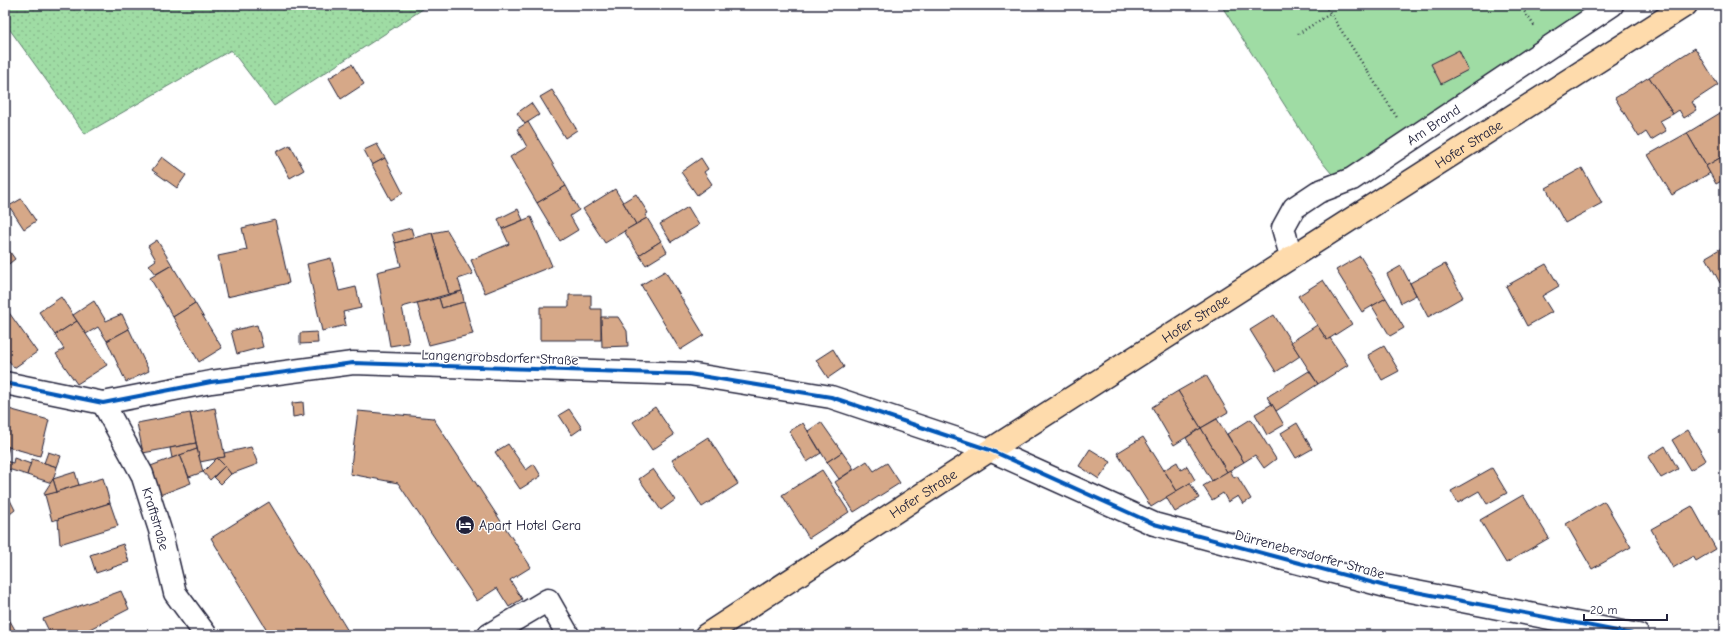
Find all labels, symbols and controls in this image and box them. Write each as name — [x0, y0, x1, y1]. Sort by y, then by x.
street label: Am Brand — [1404, 101, 1464, 149]
street label: Hofer Straße — [1432, 117, 1506, 172]
street label: Hofer Straße — [1159, 291, 1233, 347]
street label: Langengrobsdorfer Straße — [421, 346, 579, 369]
street label: Hofer Straße — [886, 466, 960, 522]
street label: Kraftstraße — [138, 485, 173, 552]
hotel icon: Apart Hotel Gera — [454, 514, 476, 536]
place label: Apart Hotel Gera — [479, 517, 581, 534]
street label: Dürrenebersdorfer Straße — [1233, 526, 1387, 583]
scale bar — [1584, 596, 1667, 622]
text: 20 m — [1590, 603, 1618, 617]

